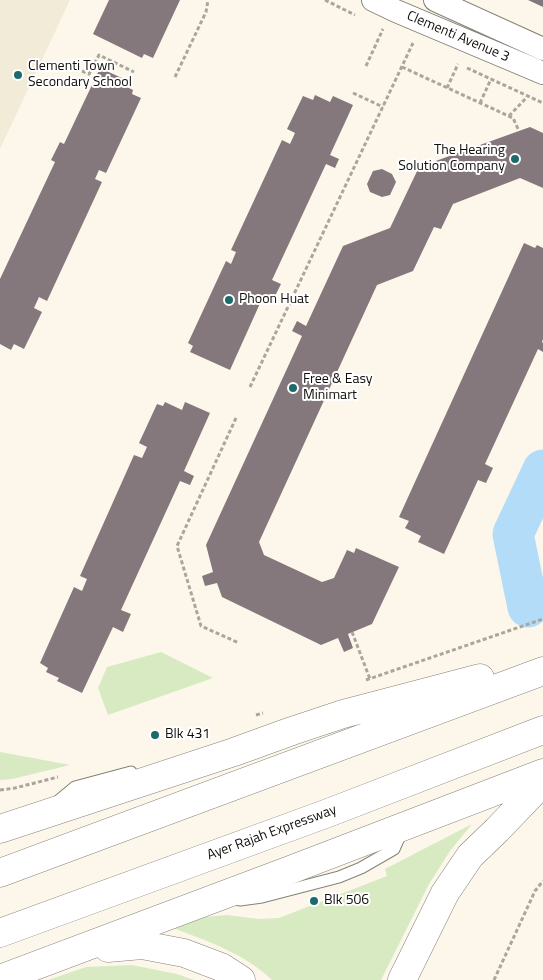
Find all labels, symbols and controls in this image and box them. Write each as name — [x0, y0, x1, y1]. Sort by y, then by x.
street label: Clementi Avenue 3 — [404, 8, 512, 66]
place label: Clementi Town Secondary School — [28, 59, 132, 92]
marker: Clementi Town Secondary School — [12, 69, 24, 81]
place label: The Hearing Solution Company — [398, 143, 505, 176]
marker: The Hearing Solution Company — [509, 153, 521, 165]
place label: Phoon Huat — [239, 292, 309, 308]
marker: Phoon Huat — [223, 294, 235, 306]
place label: Free & Easy Minimart — [303, 372, 373, 404]
marker: Free & Easy Minimart — [287, 382, 299, 394]
place label: Blk 431 — [165, 727, 210, 743]
marker: Blk 431 — [149, 729, 161, 741]
street label: Ayer Rajah Expressway — [205, 802, 339, 864]
place label: Blk 506 — [324, 893, 369, 909]
marker: Blk 506 — [308, 895, 320, 907]

